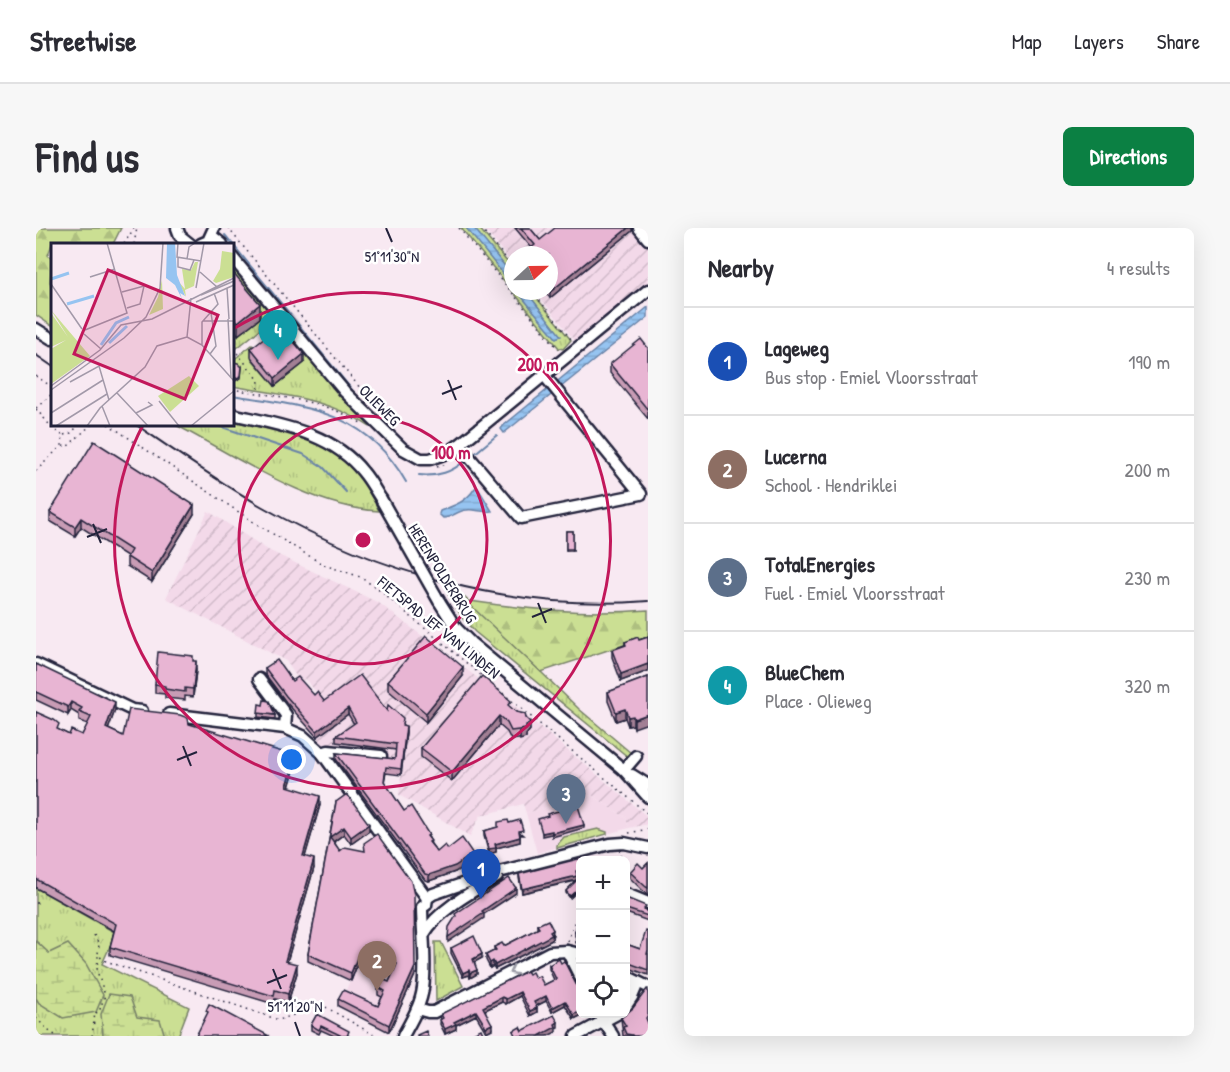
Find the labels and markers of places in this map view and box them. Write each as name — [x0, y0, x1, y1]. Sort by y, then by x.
pin: 4 — [258, 310, 298, 360]
centre of rings — [353, 530, 373, 550]
pin: 3 — [546, 774, 586, 824]
pin: 1 — [462, 850, 500, 899]
pin: 2 — [358, 942, 396, 991]

